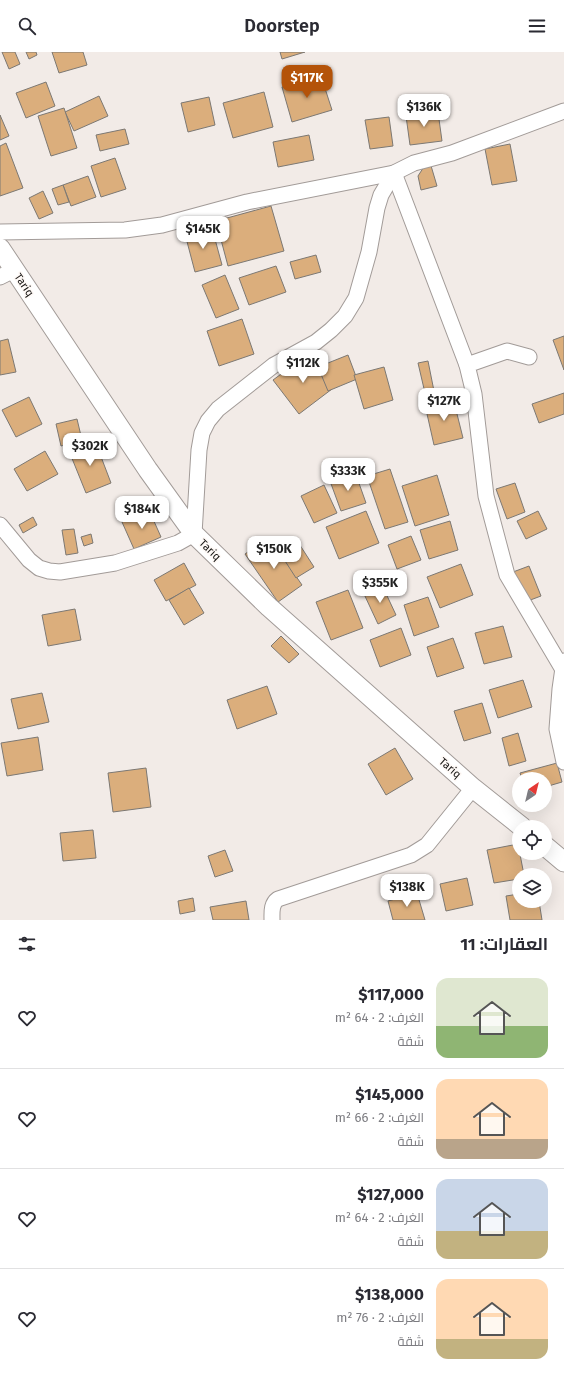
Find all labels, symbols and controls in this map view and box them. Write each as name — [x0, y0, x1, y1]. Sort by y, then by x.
icon: search — [16, 15, 38, 37]
text: Doorstep — [244, 15, 320, 37]
icon: menu — [526, 15, 548, 37]
pin: $117K — [279, 65, 335, 99]
text: $117K — [291, 70, 323, 85]
pin: $136K — [396, 94, 452, 128]
text: $136K — [406, 99, 442, 114]
pin: $145K — [175, 216, 231, 250]
text: $145K — [185, 221, 221, 236]
street label: Tariq — [12, 271, 36, 299]
pin: $112K — [275, 350, 331, 384]
text: $112K — [286, 355, 320, 370]
pin: $127K — [416, 388, 472, 422]
text: $127K — [427, 393, 461, 408]
pin: $302K — [62, 433, 118, 467]
text: $302K — [72, 438, 108, 453]
pin: $333K — [320, 458, 376, 492]
text: $333K — [330, 463, 366, 478]
pin: $184K — [114, 496, 170, 530]
text: $184K — [124, 501, 160, 516]
pin: $150K — [246, 536, 302, 570]
street label: Tariq — [196, 537, 224, 563]
text: $150K — [256, 541, 292, 556]
pin: $355K — [352, 570, 408, 604]
text: $355K — [362, 575, 398, 590]
street label: Tariq — [436, 755, 464, 781]
north arrow — [512, 772, 552, 812]
map controls — [512, 772, 552, 908]
button: locate — [512, 820, 552, 860]
button: layers — [512, 868, 552, 908]
pin: $138K — [379, 874, 435, 908]
text: $138K — [389, 879, 425, 894]
icon: filters — [16, 933, 38, 955]
text: العقارات: 11 — [460, 934, 548, 955]
text: $117,000 — [358, 984, 424, 1005]
icon: home — [468, 994, 516, 1042]
icon: heart — [16, 1007, 38, 1029]
text: الغرف: 2 · 64 m² — [335, 1010, 424, 1025]
text: شقة — [397, 1034, 424, 1049]
text: $145,000 — [355, 1084, 424, 1105]
icon: home — [468, 1095, 516, 1143]
icon: heart — [16, 1108, 38, 1130]
text: الغرف: 2 · 66 m² — [335, 1110, 424, 1125]
text: شقة — [397, 1134, 424, 1149]
text: $127,000 — [357, 1184, 424, 1205]
icon: home — [468, 1195, 516, 1243]
icon: heart — [16, 1208, 38, 1230]
text: الغرف: 2 · 64 m² — [335, 1210, 424, 1225]
text: شقة — [397, 1234, 424, 1249]
text: $138,000 — [355, 1284, 424, 1305]
icon: home — [468, 1295, 516, 1343]
icon: heart — [16, 1308, 38, 1330]
text: الغرف: 2 · 76 m² — [336, 1310, 424, 1325]
text: شقة — [397, 1334, 424, 1349]

